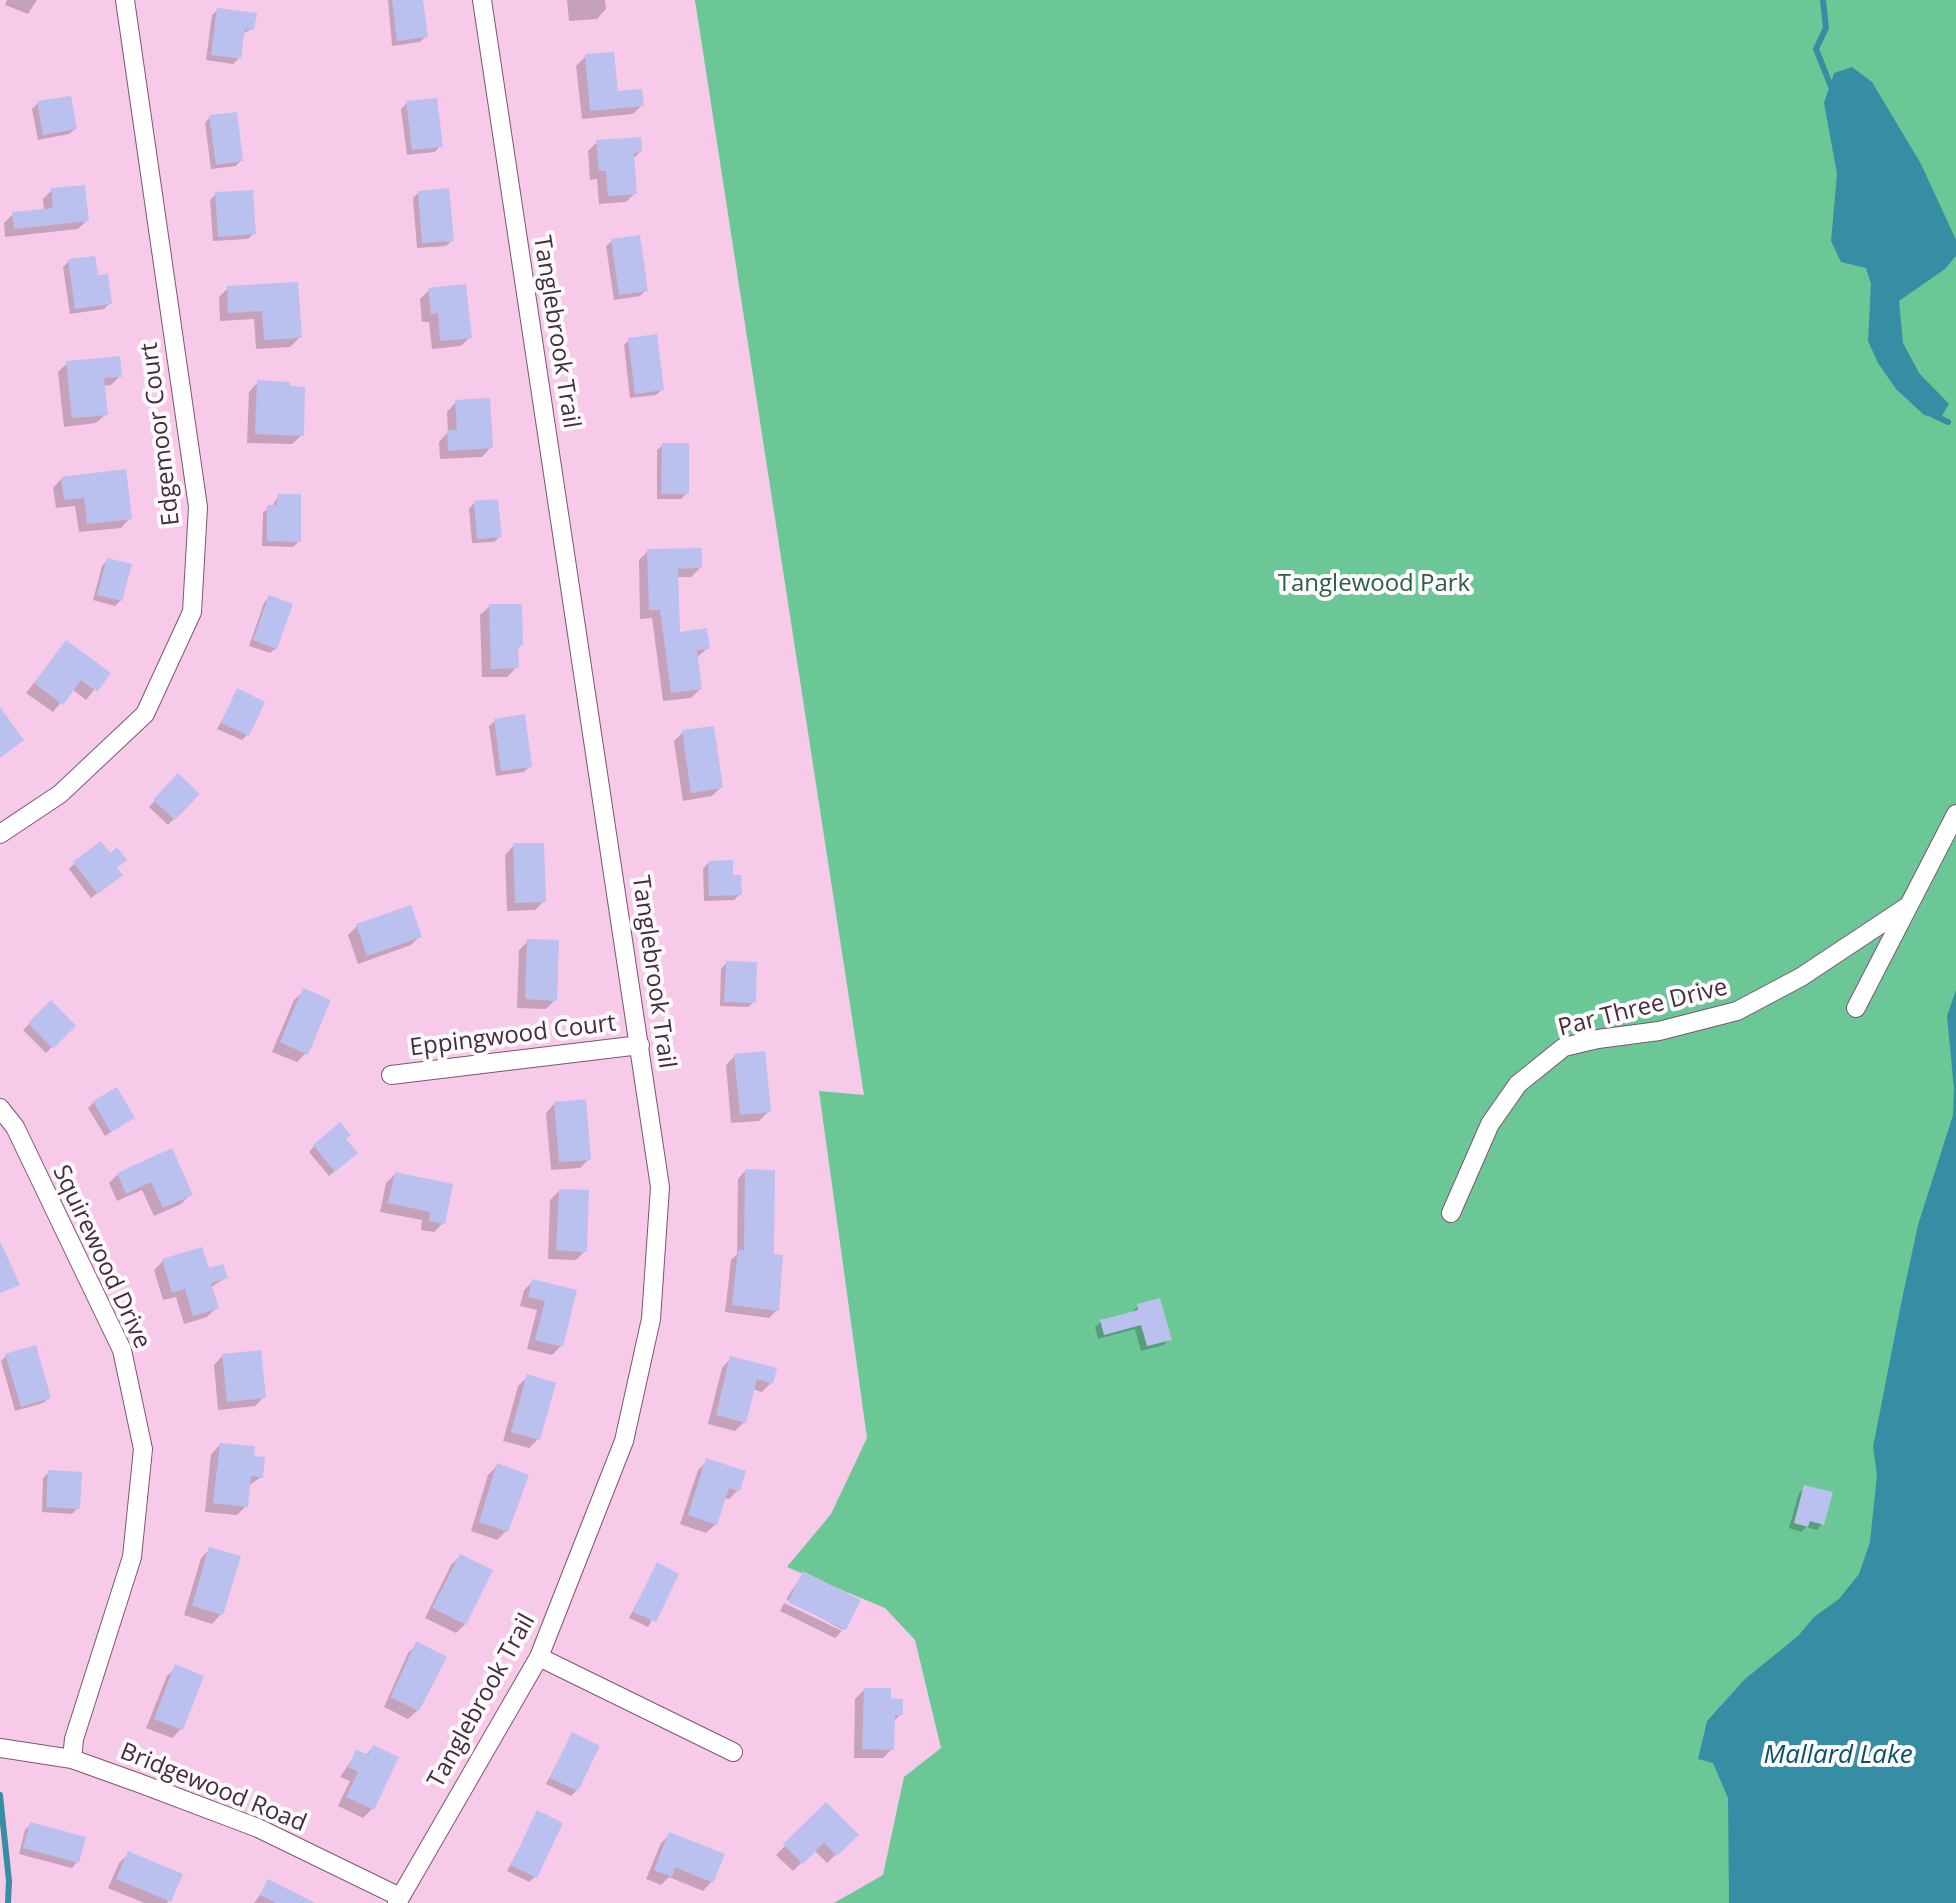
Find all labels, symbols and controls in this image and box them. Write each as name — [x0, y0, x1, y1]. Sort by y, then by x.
street label: Tanglebrook Trail — [527, 234, 585, 430]
street label: Edgemoor Court — [135, 341, 187, 527]
park label: Tanglewood Park — [1278, 570, 1470, 598]
street label: Tanglebrook Trail — [625, 874, 681, 1070]
street label: Par Three Drive — [1555, 973, 1731, 1043]
street label: Eppingwood Court — [408, 1009, 618, 1063]
street label: Squirewood Drive — [46, 1161, 156, 1353]
street label: Tanglebrook Trail — [422, 1609, 542, 1793]
street label: Bridgewood Road — [116, 1738, 310, 1838]
water label: Mallard Lake — [1763, 1740, 1913, 1772]

